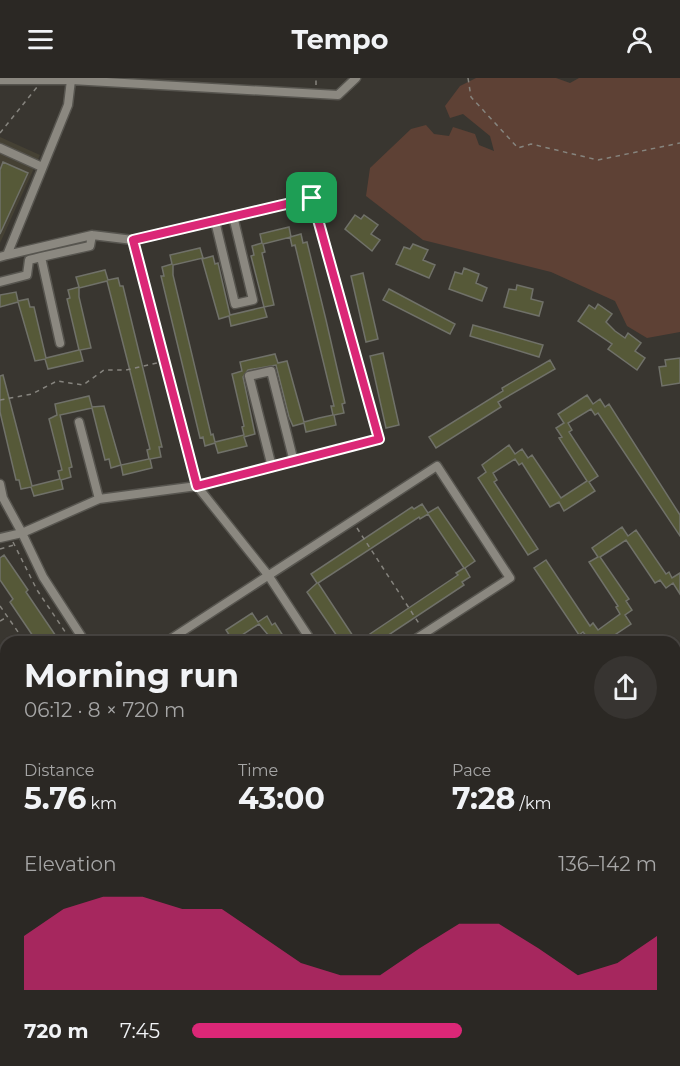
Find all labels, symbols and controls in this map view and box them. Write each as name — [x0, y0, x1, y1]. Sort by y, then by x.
icon: menu — [24, 23, 57, 56]
text: Tempo — [292, 23, 388, 56]
icon: person — [623, 23, 656, 56]
pin — [286, 172, 337, 223]
icon: arrive — [295, 181, 328, 214]
text: Morning run — [24, 655, 239, 695]
button: share — [594, 656, 657, 719]
text: 06:12 · 8 × 720 m — [24, 698, 185, 722]
text: Distance — [24, 761, 94, 780]
text: Time — [238, 761, 278, 780]
text: Pace — [452, 761, 491, 780]
text: 5.76 — [24, 780, 86, 817]
text: 43:00 — [238, 780, 325, 817]
text: 7:28 — [452, 780, 515, 817]
text: km — [86, 794, 117, 813]
text: /km — [515, 794, 551, 813]
text: Elevation — [24, 852, 116, 876]
text: 136–142 m — [558, 852, 657, 876]
text: 720 m — [24, 1019, 88, 1043]
text: 7:45 — [120, 1019, 160, 1043]

